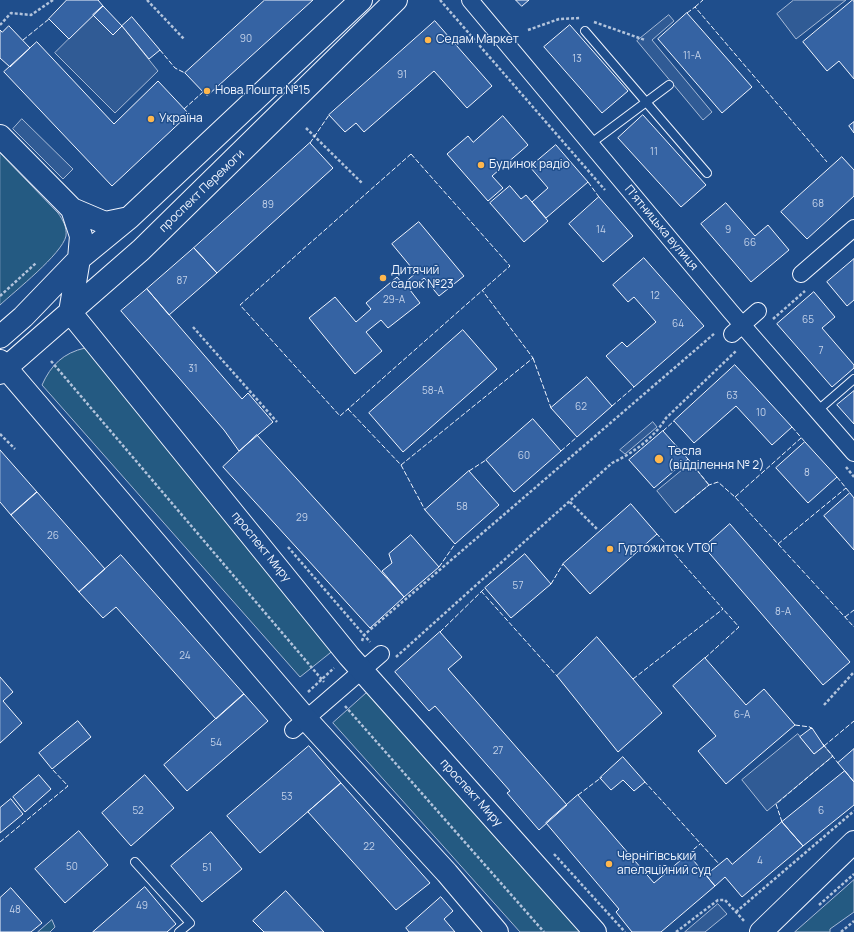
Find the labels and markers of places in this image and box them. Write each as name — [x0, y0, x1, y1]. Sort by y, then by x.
place label: Седам Маркет — [436, 33, 519, 47]
marker: Седам Маркет — [423, 35, 433, 45]
place label: Нова Пошта №15 — [215, 84, 310, 98]
marker: Нова Пошта №15 — [202, 86, 212, 96]
place label: Україна — [159, 112, 203, 126]
marker: Україна — [146, 114, 156, 124]
place label: Будинок радіо — [489, 158, 570, 172]
marker: Будинок радіо — [476, 160, 486, 170]
place label: Дитячий садок №23 — [391, 264, 454, 292]
marker: Дитячий садок №23 — [378, 273, 388, 283]
place label: Тесла (відділення № 2) — [668, 445, 764, 473]
marker: Тесла (відділення № 2) — [653, 453, 665, 465]
place label: Гуртожиток УТОГ — [618, 542, 717, 556]
marker: Гуртожиток УТОГ — [605, 544, 615, 554]
place label: Чернігівський апеляційний суд — [617, 850, 711, 878]
marker: Чернігівський апеляційний суд — [604, 859, 614, 869]

